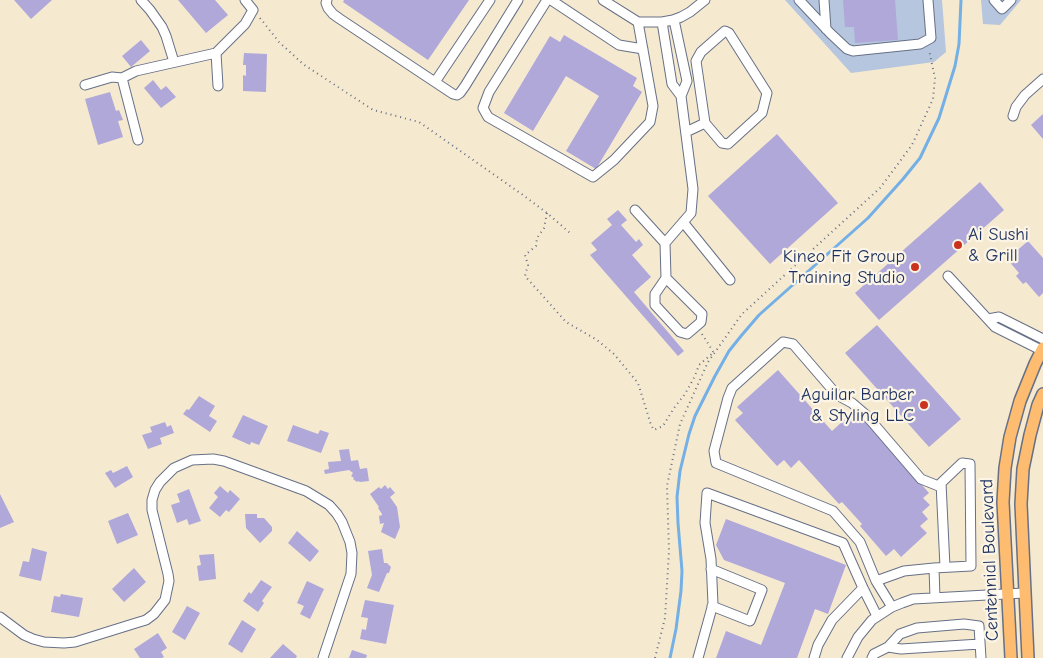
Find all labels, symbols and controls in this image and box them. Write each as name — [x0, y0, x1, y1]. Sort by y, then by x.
place label: Ai Sushi & Grill — [968, 224, 1029, 266]
marker: Ai Sushi & Grill — [952, 239, 964, 251]
place label: Kineo Fit Group Training Studio — [783, 246, 905, 288]
marker: Kineo Fit Group Training Studio — [909, 261, 921, 273]
place label: Aguilar Barber & Styling LLC — [801, 384, 914, 426]
marker: Aguilar Barber & Styling LLC — [918, 399, 930, 411]
street label: Centennial Boulevard — [976, 479, 1004, 641]

